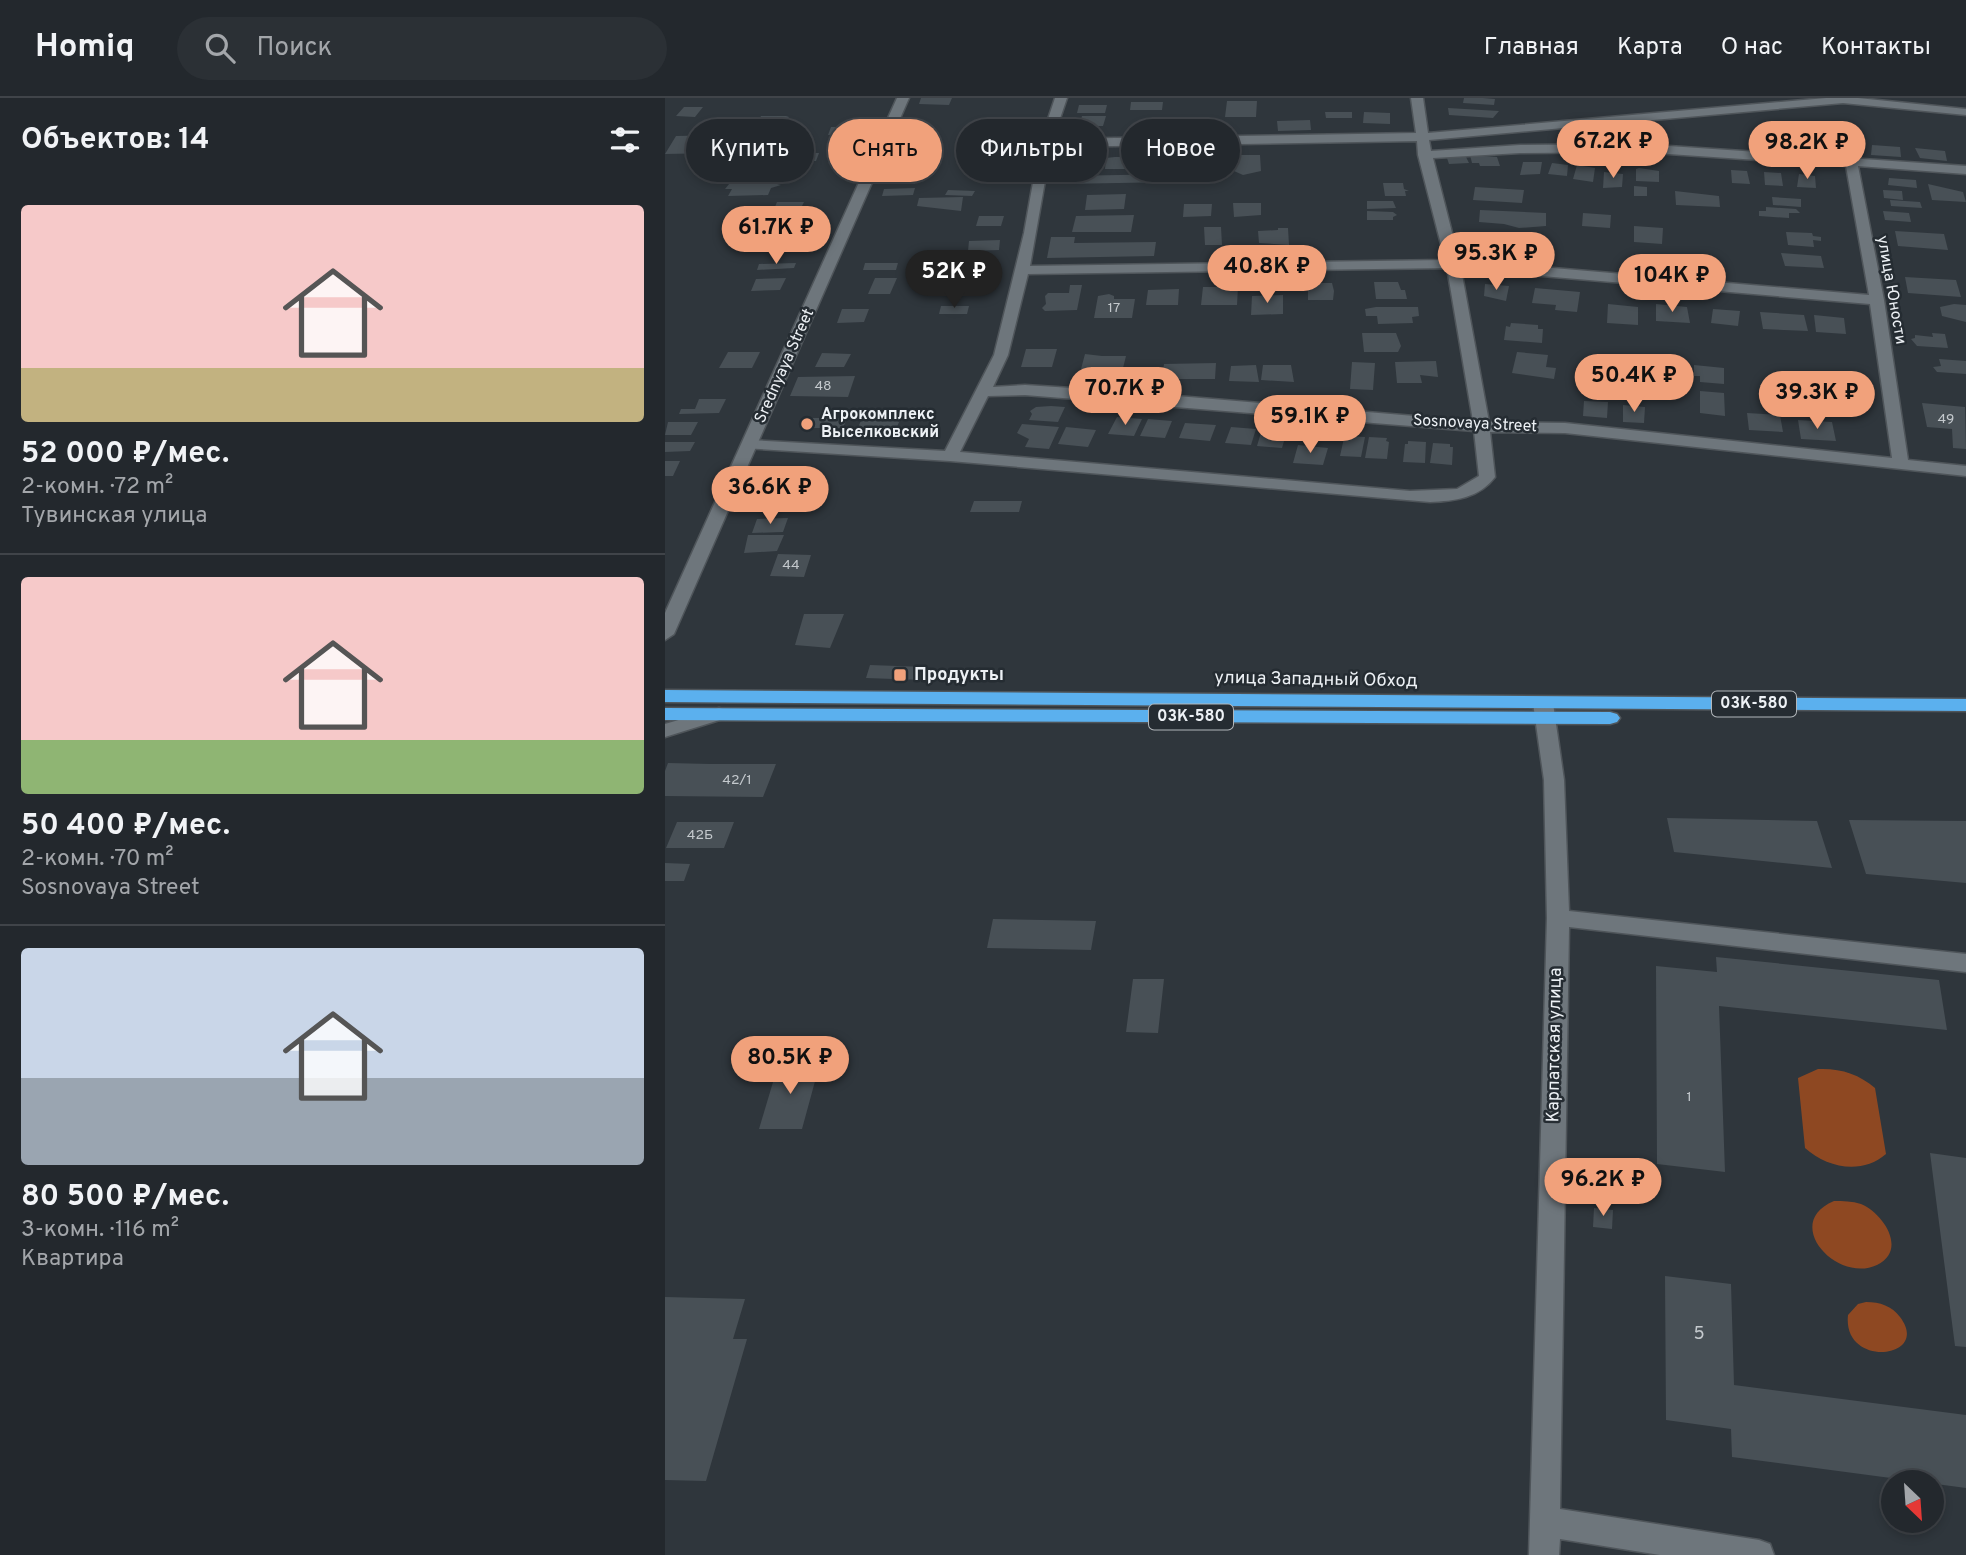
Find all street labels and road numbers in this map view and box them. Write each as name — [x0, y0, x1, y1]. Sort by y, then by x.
street label: улица Юности — [1872, 234, 1910, 346]
street label: Srednyaya Street — [751, 306, 819, 426]
street label: Sosnovaya Street — [1412, 411, 1538, 437]
street label: улица Западный Обход — [1214, 667, 1418, 693]
road number: 03К-580 — [1712, 692, 1796, 716]
road number: 03К-580 — [1149, 704, 1233, 730]
street label: Карпатская улица — [1542, 967, 1568, 1123]

